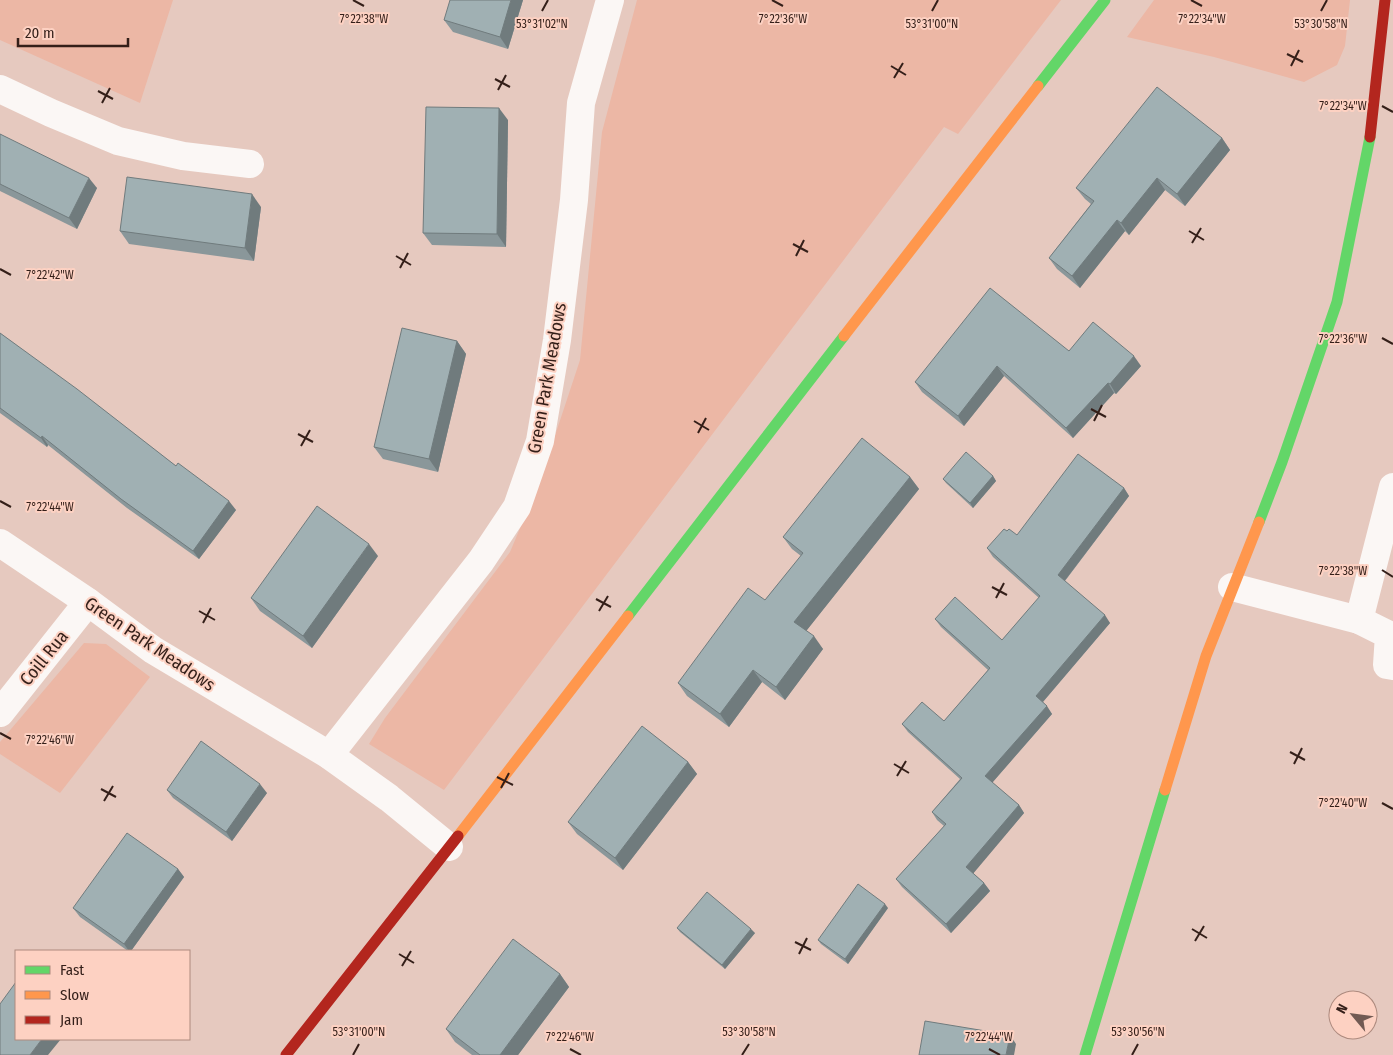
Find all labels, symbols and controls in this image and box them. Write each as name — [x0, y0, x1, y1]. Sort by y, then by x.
text: 7°22'38"W — [340, 12, 388, 26]
text: 7°22'36"W — [759, 12, 807, 26]
text: 7°22'34"W — [1178, 12, 1226, 26]
scale bar — [18, 15, 128, 47]
text: 53°31'02"N — [516, 17, 568, 31]
text: 53°31'00"N — [906, 17, 958, 31]
text: 53°30'58"N — [1294, 17, 1348, 31]
text: 20 m — [25, 24, 55, 42]
text: 7°22'34"W — [1319, 99, 1367, 113]
text: 7°22'42"W — [26, 268, 74, 282]
street label: Green Park Meadows — [523, 301, 571, 455]
text: 7°22'36"W — [1319, 332, 1367, 346]
text: 7°22'44"W — [26, 500, 74, 514]
text: 7°22'38"W — [1319, 564, 1367, 578]
street label: Green Park Meadows — [81, 592, 220, 696]
street label: Coill Rua — [15, 626, 73, 690]
text: 7°22'46"W — [26, 733, 74, 747]
text: 7°22'40"W — [1319, 796, 1367, 810]
legend — [15, 950, 190, 1040]
text: Fast — [60, 961, 84, 979]
text: Slow — [60, 986, 89, 1004]
north arrow — [1328, 990, 1378, 1040]
text: N — [1333, 1001, 1352, 1017]
text: Jam — [60, 1011, 83, 1029]
text: 53°31'00"N — [333, 1025, 385, 1039]
text: 53°30'58"N — [722, 1025, 776, 1039]
text: 53°30'56"N — [1111, 1025, 1165, 1039]
text: 7°22'46"W — [546, 1030, 594, 1044]
text: 7°22'44"W — [965, 1030, 1013, 1044]

